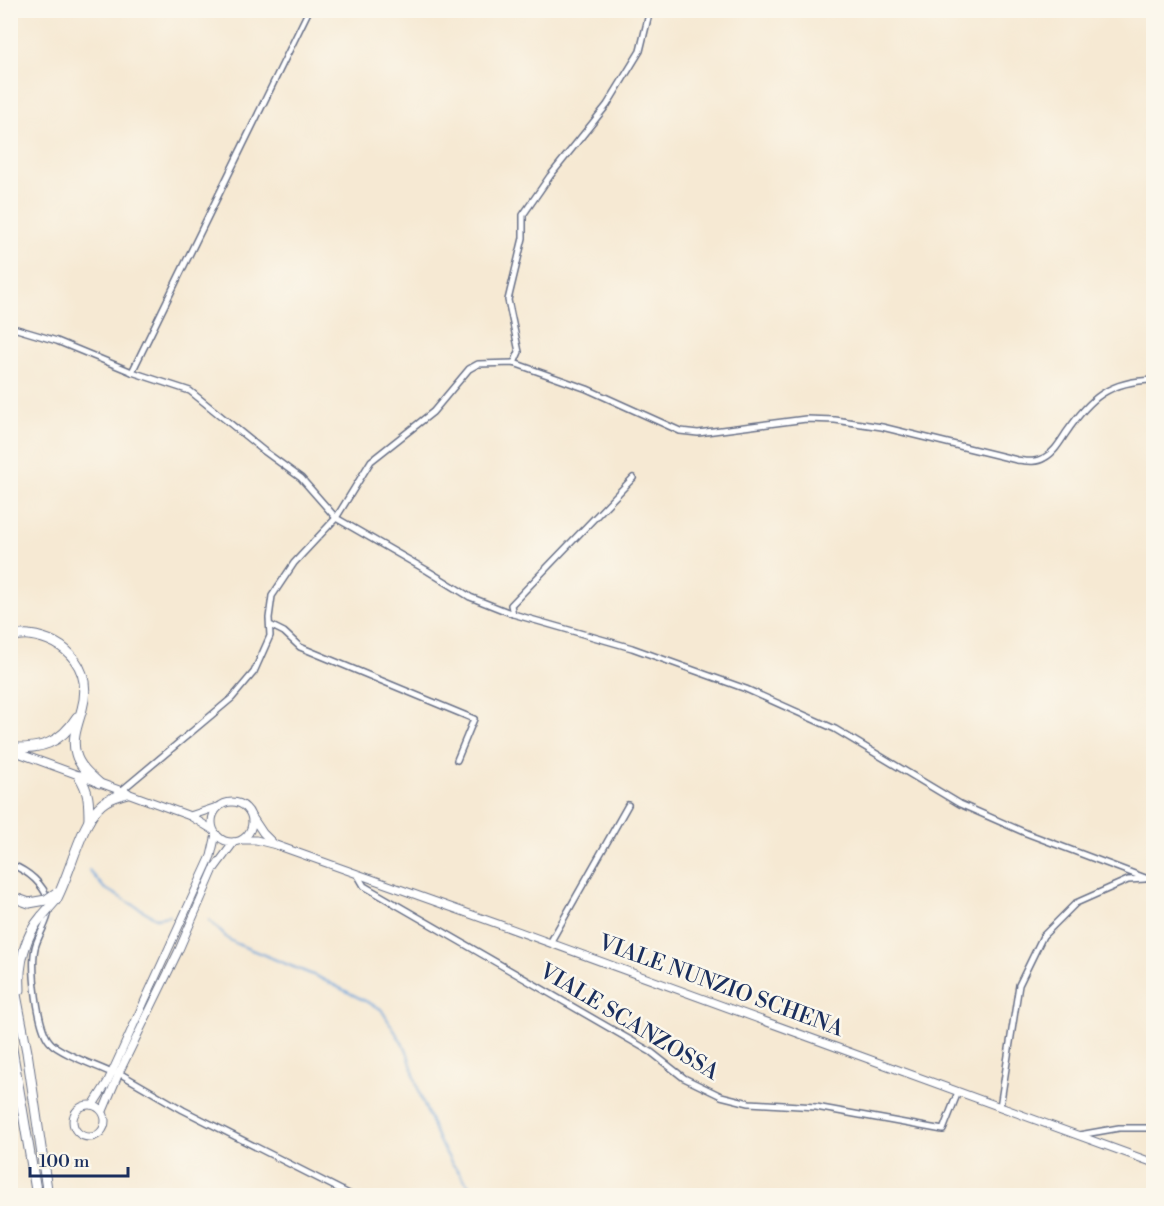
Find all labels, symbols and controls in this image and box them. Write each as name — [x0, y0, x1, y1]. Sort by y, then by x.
street label: VIALE NUNZIO SCHENA — [594, 929, 848, 1043]
street label: VIALE SCANZOSSA — [534, 957, 724, 1087]
scale bar — [30, 1140, 128, 1178]
text: 100 m — [39, 1150, 90, 1173]

